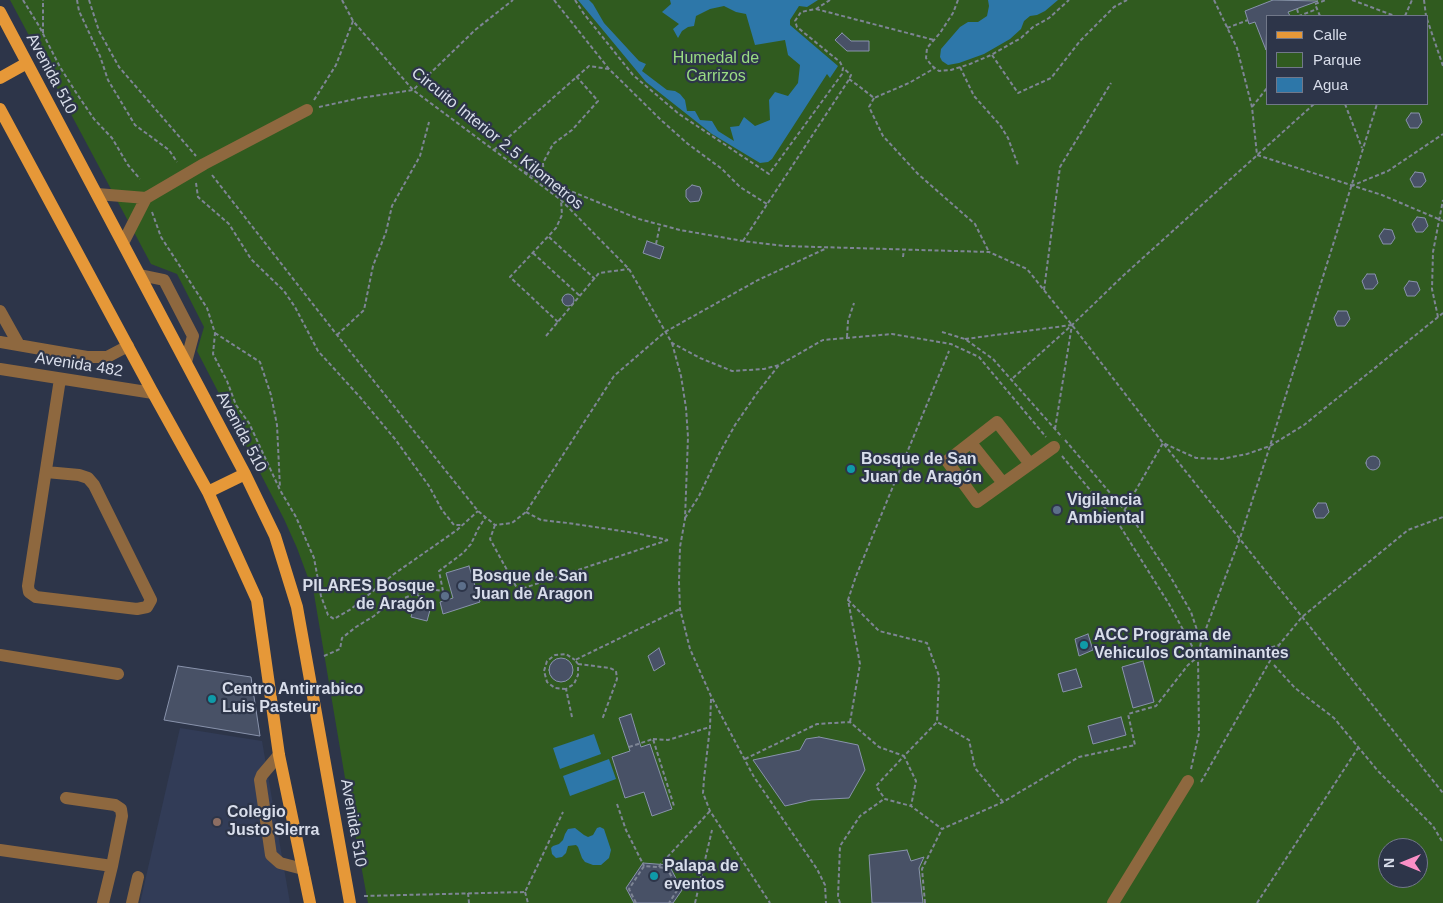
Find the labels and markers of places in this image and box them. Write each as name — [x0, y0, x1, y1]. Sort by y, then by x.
place label: Bosque de San Juan de Aragón — [861, 450, 982, 488]
marker: Bosque de San Juan de Aragón — [845, 463, 857, 475]
place label: Vigilancia Ambiental — [1067, 491, 1144, 529]
marker: Vigilancia Ambiental — [1051, 504, 1063, 516]
place label: Bosque de San Juan de Aragon — [472, 567, 593, 605]
place label: PILARES Bosque de Aragón — [303, 577, 435, 615]
marker: Bosque de San Juan de Aragon — [456, 580, 468, 592]
marker: PILARES Bosque de Aragón — [439, 590, 451, 602]
place label: ACC Programa de Vehiculos Contaminantes — [1094, 626, 1289, 664]
marker: ACC Programa de Vehiculos Contaminantes — [1078, 639, 1090, 651]
place label: Centro Antirrabico Luis Pasteur — [222, 680, 363, 718]
marker: Centro Antirrabico Luis Pasteur — [206, 693, 218, 705]
place label: Colegio Justo SIerra — [227, 803, 319, 841]
marker: Colegio Justo SIerra — [211, 816, 223, 828]
place label: Palapa de eventos — [664, 857, 739, 895]
marker: Palapa de eventos — [648, 870, 660, 882]

